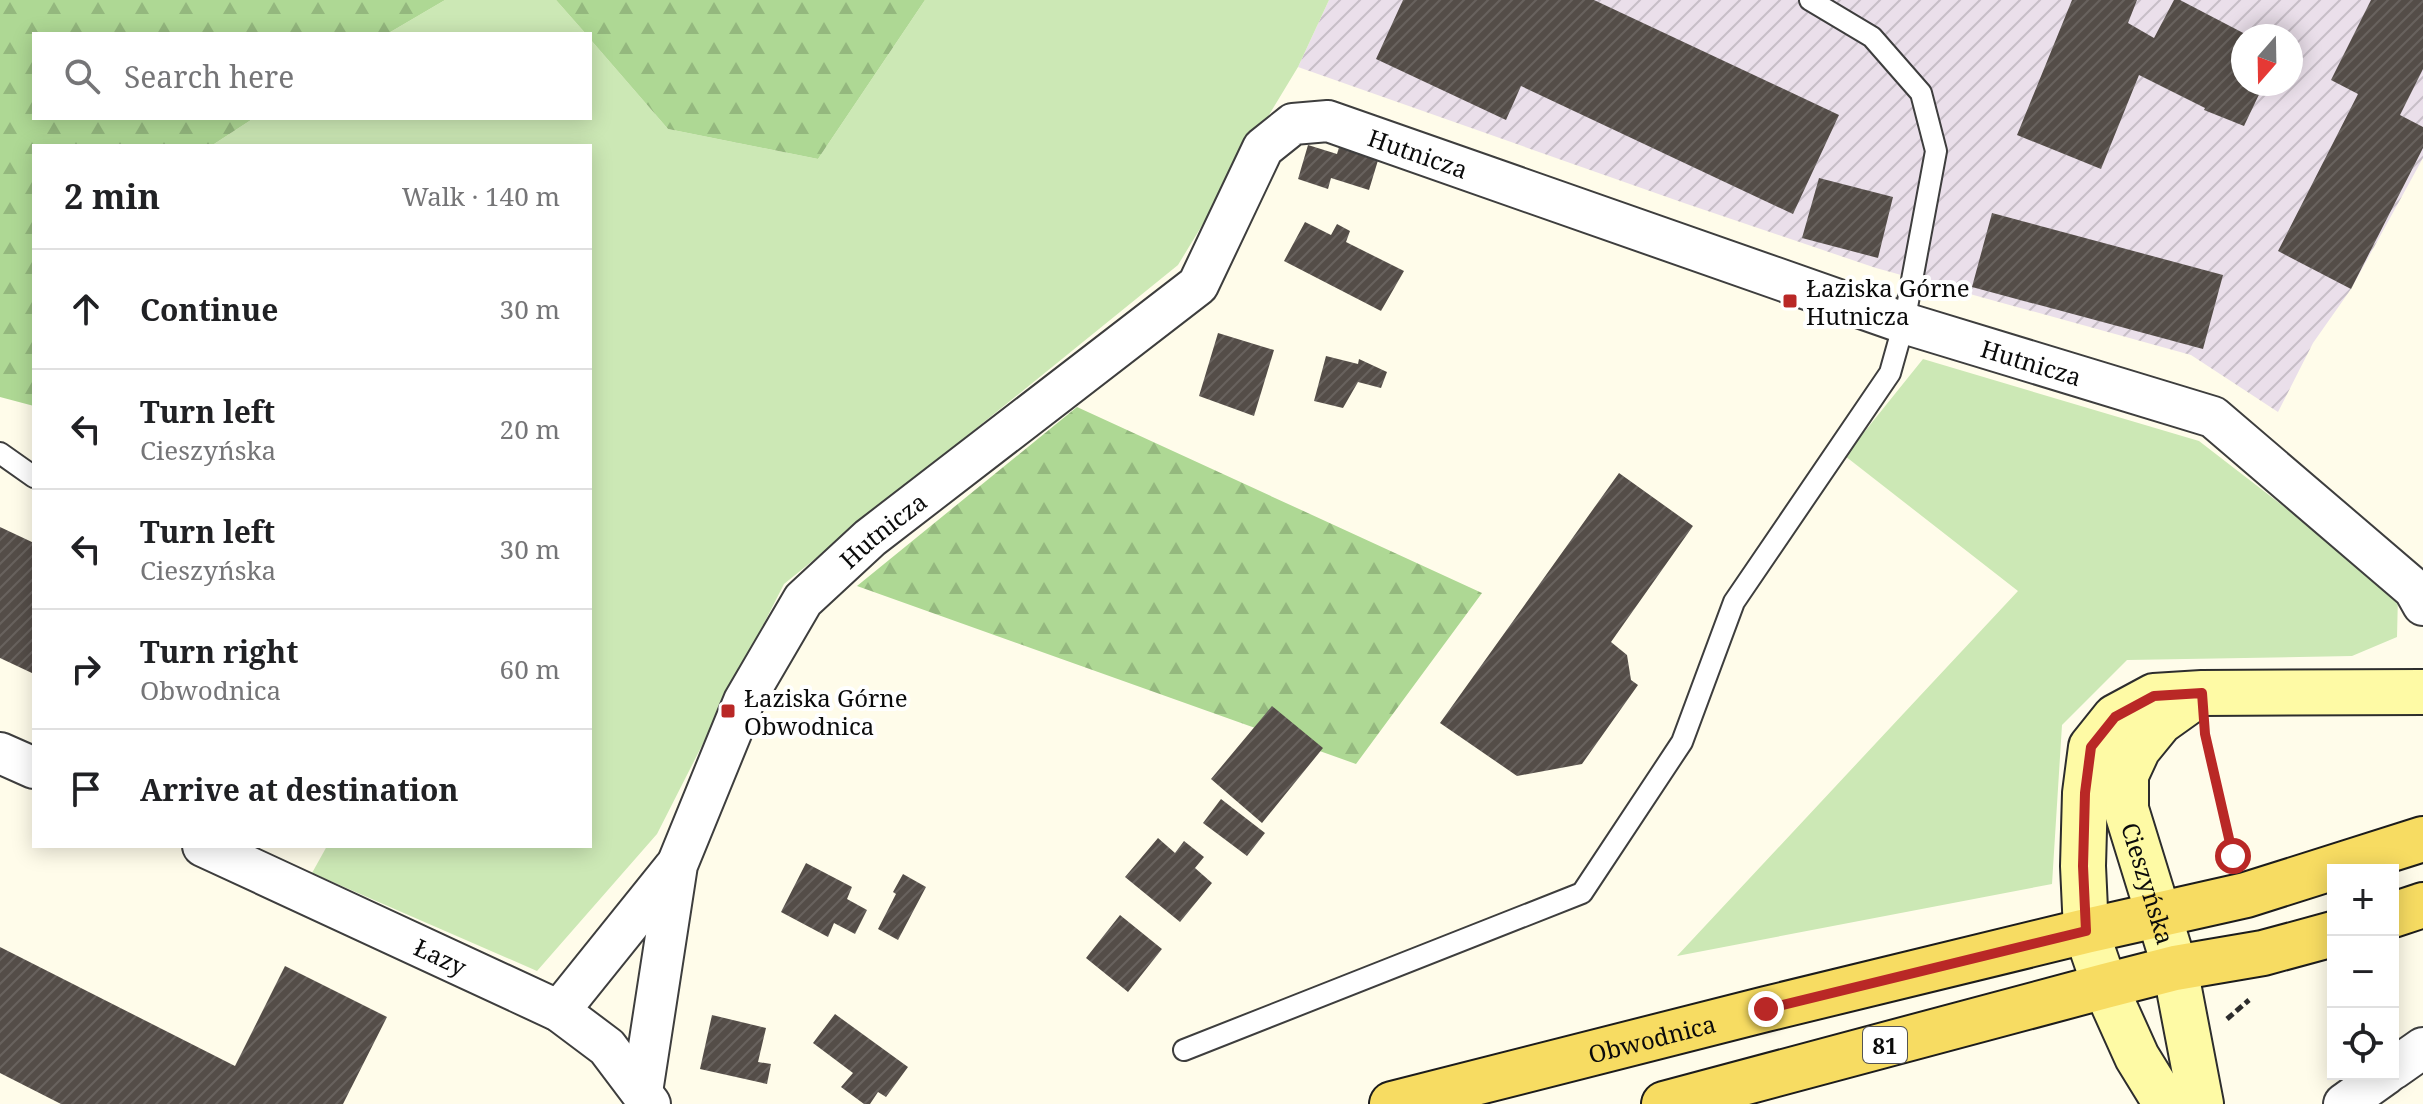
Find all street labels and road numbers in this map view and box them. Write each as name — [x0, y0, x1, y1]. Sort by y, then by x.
street label: Hutnicza — [1364, 120, 1472, 185]
street label: Hutnicza — [1977, 331, 2086, 393]
street label: Hutnicza — [832, 484, 933, 575]
street label: Cieszyńska — [2115, 818, 2183, 948]
street label: Łazy — [409, 930, 473, 983]
street label: Obwodnica — [1585, 1006, 1719, 1070]
road number: 81 — [1863, 1027, 1907, 1063]

